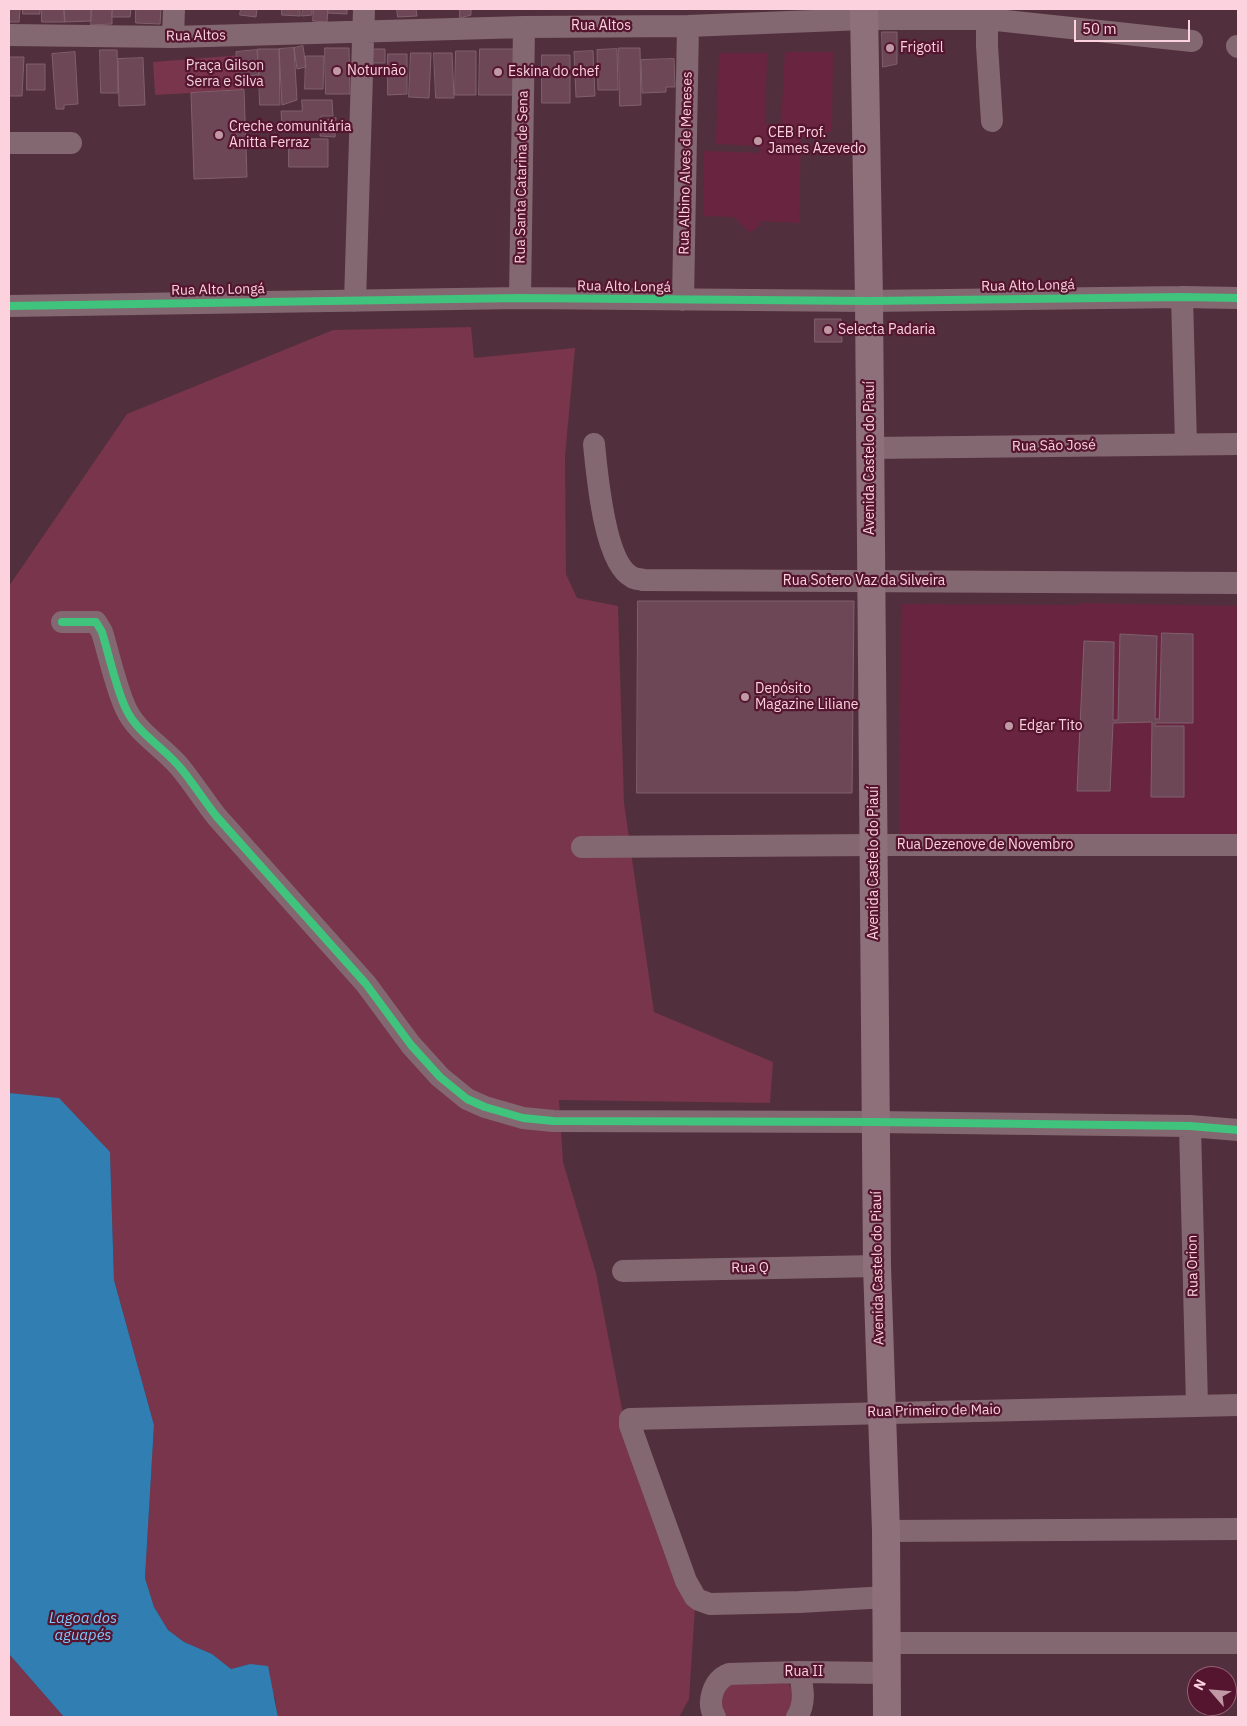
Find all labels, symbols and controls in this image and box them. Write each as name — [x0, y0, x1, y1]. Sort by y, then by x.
scale bar — [1077, 10, 1193, 42]
street label: Rua Altos — [571, 18, 631, 34]
text: 50 m — [1082, 19, 1117, 38]
street label: Rua Altos — [166, 27, 226, 45]
place label: Frigotil — [900, 40, 944, 56]
marker: Frigotil — [884, 42, 896, 54]
park label: Praça Gilson Serra e Silva — [186, 58, 264, 90]
place label: Noturnão — [347, 63, 406, 79]
place label: Eskina do chef — [508, 64, 599, 80]
marker: Noturnão — [331, 65, 343, 77]
marker: Eskina do chef — [492, 66, 504, 78]
street label: Rua Albino Alves de Meneses — [676, 71, 696, 255]
street label: Rua Santa Catarina de Sena — [512, 90, 532, 264]
place label: Creche comunitária Anitta Ferraz — [229, 119, 351, 152]
place label: CEB Prof. James Azevedo — [768, 125, 866, 158]
marker: Creche comunitária Anitta Ferraz — [213, 129, 225, 141]
marker: CEB Prof. James Azevedo — [752, 135, 764, 147]
street label: Rua Alto Longá — [981, 277, 1075, 295]
street label: Rua Alto Longá — [577, 278, 671, 296]
street label: Rua Alto Longá — [171, 281, 265, 299]
place label: Selecta Padaria — [838, 322, 936, 338]
marker: Selecta Padaria — [822, 324, 834, 336]
street label: Avenida Castelo do Piauí — [862, 381, 878, 535]
street label: Rua São José — [1012, 437, 1096, 455]
street label: Rua Sotero Vaz da Silveira — [783, 573, 945, 589]
place label: Depósito Magazine Liliane — [755, 681, 859, 714]
marker: Depósito Magazine Liliane — [739, 691, 751, 703]
place label: Edgar Tito — [1019, 718, 1083, 734]
marker: Edgar Tito — [1003, 720, 1015, 732]
street label: Avenida Castelo do Piauí — [866, 786, 882, 940]
street label: Rua Dezenove de Novembro — [897, 837, 1073, 853]
street label: Avenida Castelo do Piauí — [868, 1191, 888, 1345]
street label: Rua Orion — [1184, 1235, 1202, 1297]
street label: Rua Q — [731, 1259, 769, 1277]
street label: Rua Primeiro de Maio — [867, 1401, 1001, 1421]
water label: Lagoa dos aguapés — [49, 1610, 117, 1645]
street label: Rua II — [785, 1664, 823, 1680]
north arrow — [1187, 1666, 1237, 1716]
text: N — [1189, 1676, 1210, 1693]

